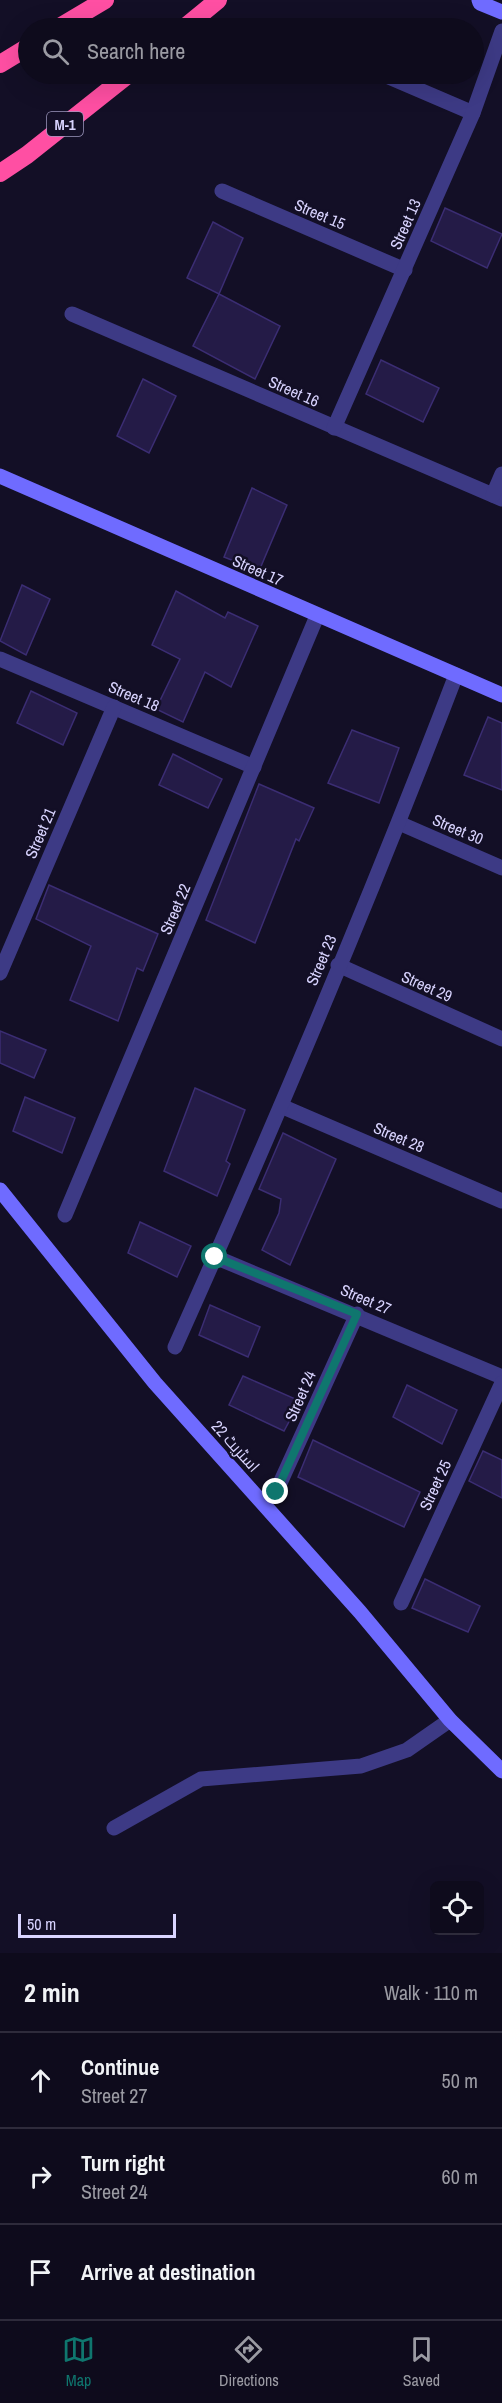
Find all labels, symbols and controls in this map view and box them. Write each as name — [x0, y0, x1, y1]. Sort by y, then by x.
search box — [18, 18, 484, 84]
icon: search — [39, 35, 72, 68]
text: Search here — [87, 36, 185, 66]
road number: M-1 — [47, 112, 83, 136]
street label: Street 15 — [291, 193, 349, 235]
street label: Street 13 — [384, 195, 426, 253]
street label: Street 16 — [265, 370, 323, 412]
street label: Street 17 — [229, 549, 287, 591]
street label: Street 18 — [105, 675, 163, 717]
street label: Street 21 — [19, 804, 61, 862]
street label: Street 30 — [429, 808, 487, 850]
street label: Street 22 — [154, 880, 196, 938]
street label: Street 23 — [300, 931, 342, 989]
street label: Street 29 — [398, 965, 456, 1007]
street label: Street 28 — [370, 1116, 428, 1158]
route start — [201, 1243, 227, 1269]
street label: Street 27 — [337, 1278, 395, 1320]
street label: Street 24 — [279, 1367, 321, 1425]
street label: اسٹریٹ 22 — [207, 1415, 265, 1477]
street label: Street 25 — [414, 1456, 456, 1514]
route end — [262, 1478, 288, 1504]
map controls — [430, 1881, 484, 1935]
button: locate — [430, 1881, 484, 1935]
scale bar — [18, 1911, 176, 1938]
text: 50 m — [27, 1913, 56, 1935]
text: 2 min — [24, 1975, 80, 2010]
text: Walk · 110 m — [384, 1979, 478, 2006]
text: Continue — [81, 2052, 159, 2082]
icon: ahead — [24, 2064, 57, 2097]
text: 50 m — [442, 2067, 478, 2094]
text: Street 27 — [81, 2082, 148, 2109]
text: Turn right — [81, 2148, 165, 2178]
icon: right — [24, 2160, 57, 2193]
text: 60 m — [442, 2163, 478, 2190]
text: Street 24 — [81, 2178, 148, 2205]
icon: arrive — [24, 2256, 57, 2289]
text: Arrive at destination — [81, 2257, 255, 2287]
tab: Map — [62, 2333, 95, 2391]
tab: Directions — [219, 2333, 279, 2391]
tab: Saved — [403, 2333, 440, 2391]

